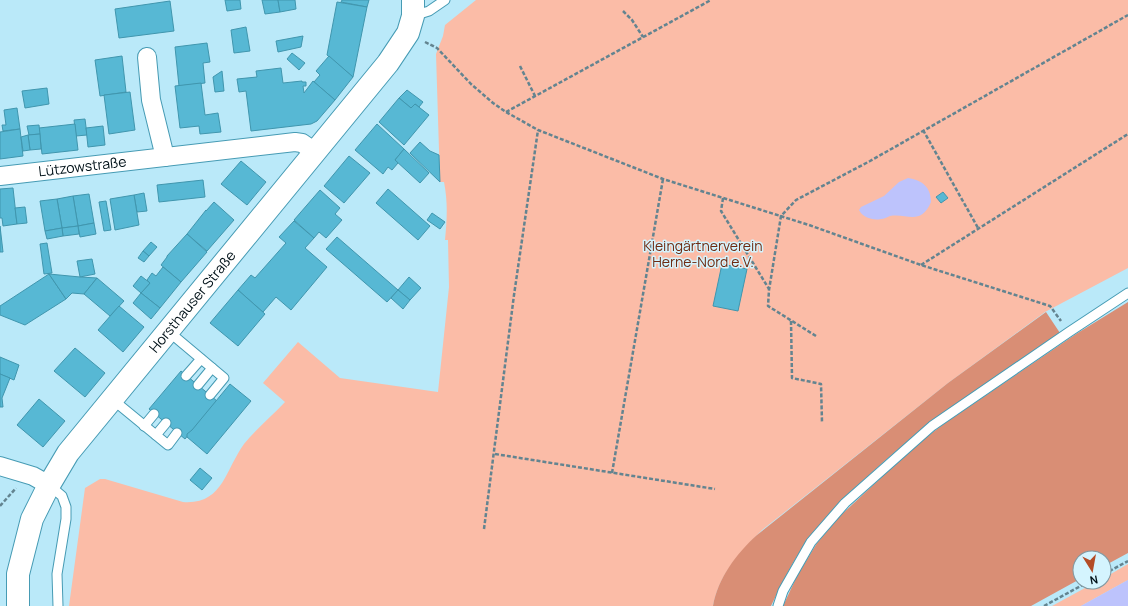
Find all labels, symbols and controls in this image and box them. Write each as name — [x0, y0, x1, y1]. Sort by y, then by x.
street label: Lützowstraße — [37, 151, 127, 181]
park label: Kleingärtnerverein Herne-Nord e.V. — [643, 236, 763, 271]
street label: Horsthauser Straße — [144, 246, 240, 356]
north arrow — [1072, 550, 1112, 590]
text: N — [1089, 572, 1099, 588]

